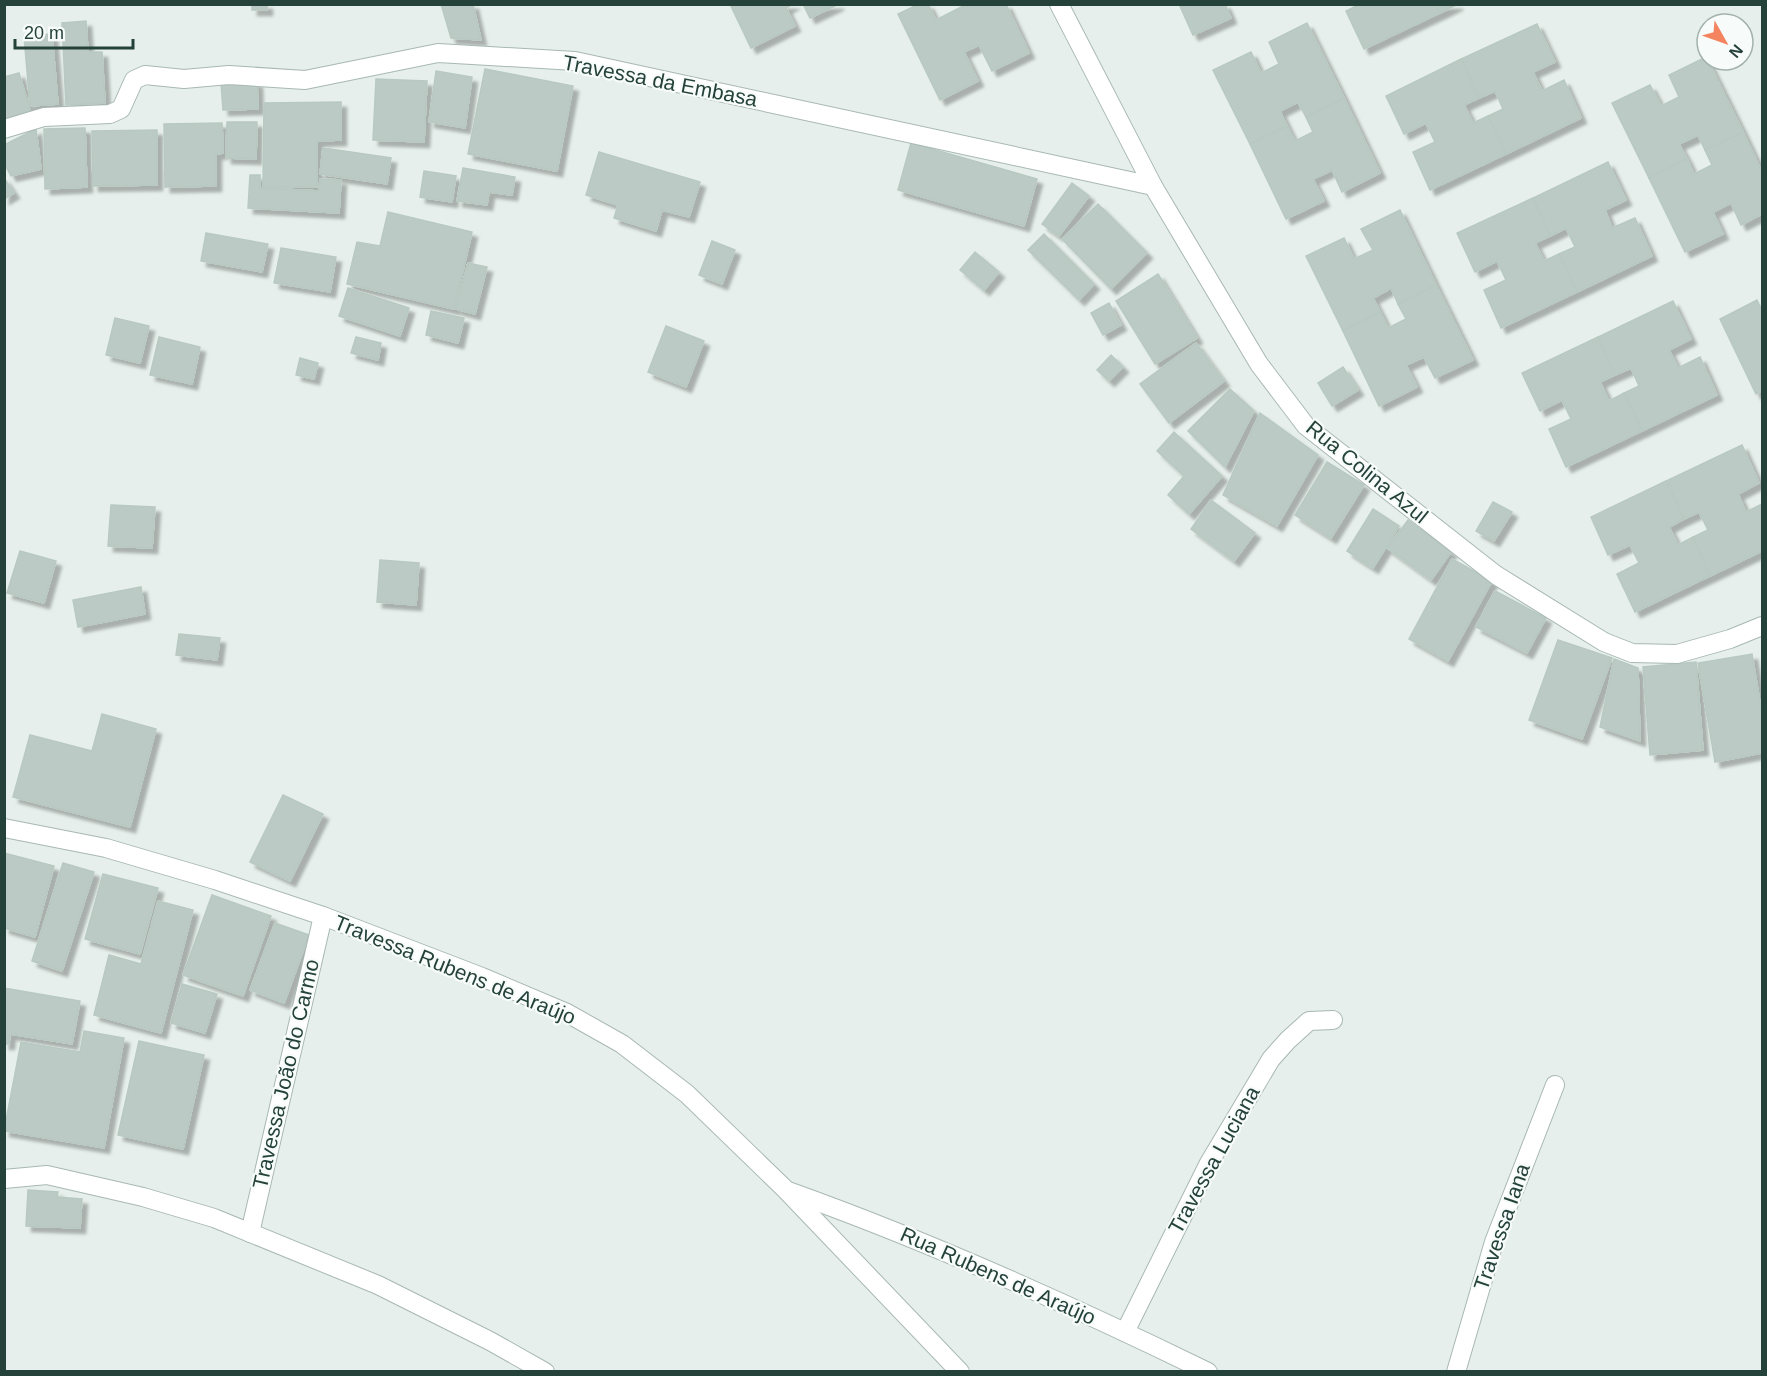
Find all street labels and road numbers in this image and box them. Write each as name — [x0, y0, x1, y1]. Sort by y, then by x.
street label: Travessa da Embasa — [561, 50, 760, 111]
street label: Rua Colina Azul — [1302, 416, 1433, 528]
street label: Travessa Rubens de Araújo — [331, 910, 579, 1029]
street label: Travessa João do Carmo — [248, 957, 323, 1191]
street label: Travessa Luciana — [1164, 1082, 1264, 1237]
street label: Travessa Iana — [1469, 1160, 1534, 1293]
street label: Rua Rubens de Araújo — [897, 1222, 1099, 1329]

